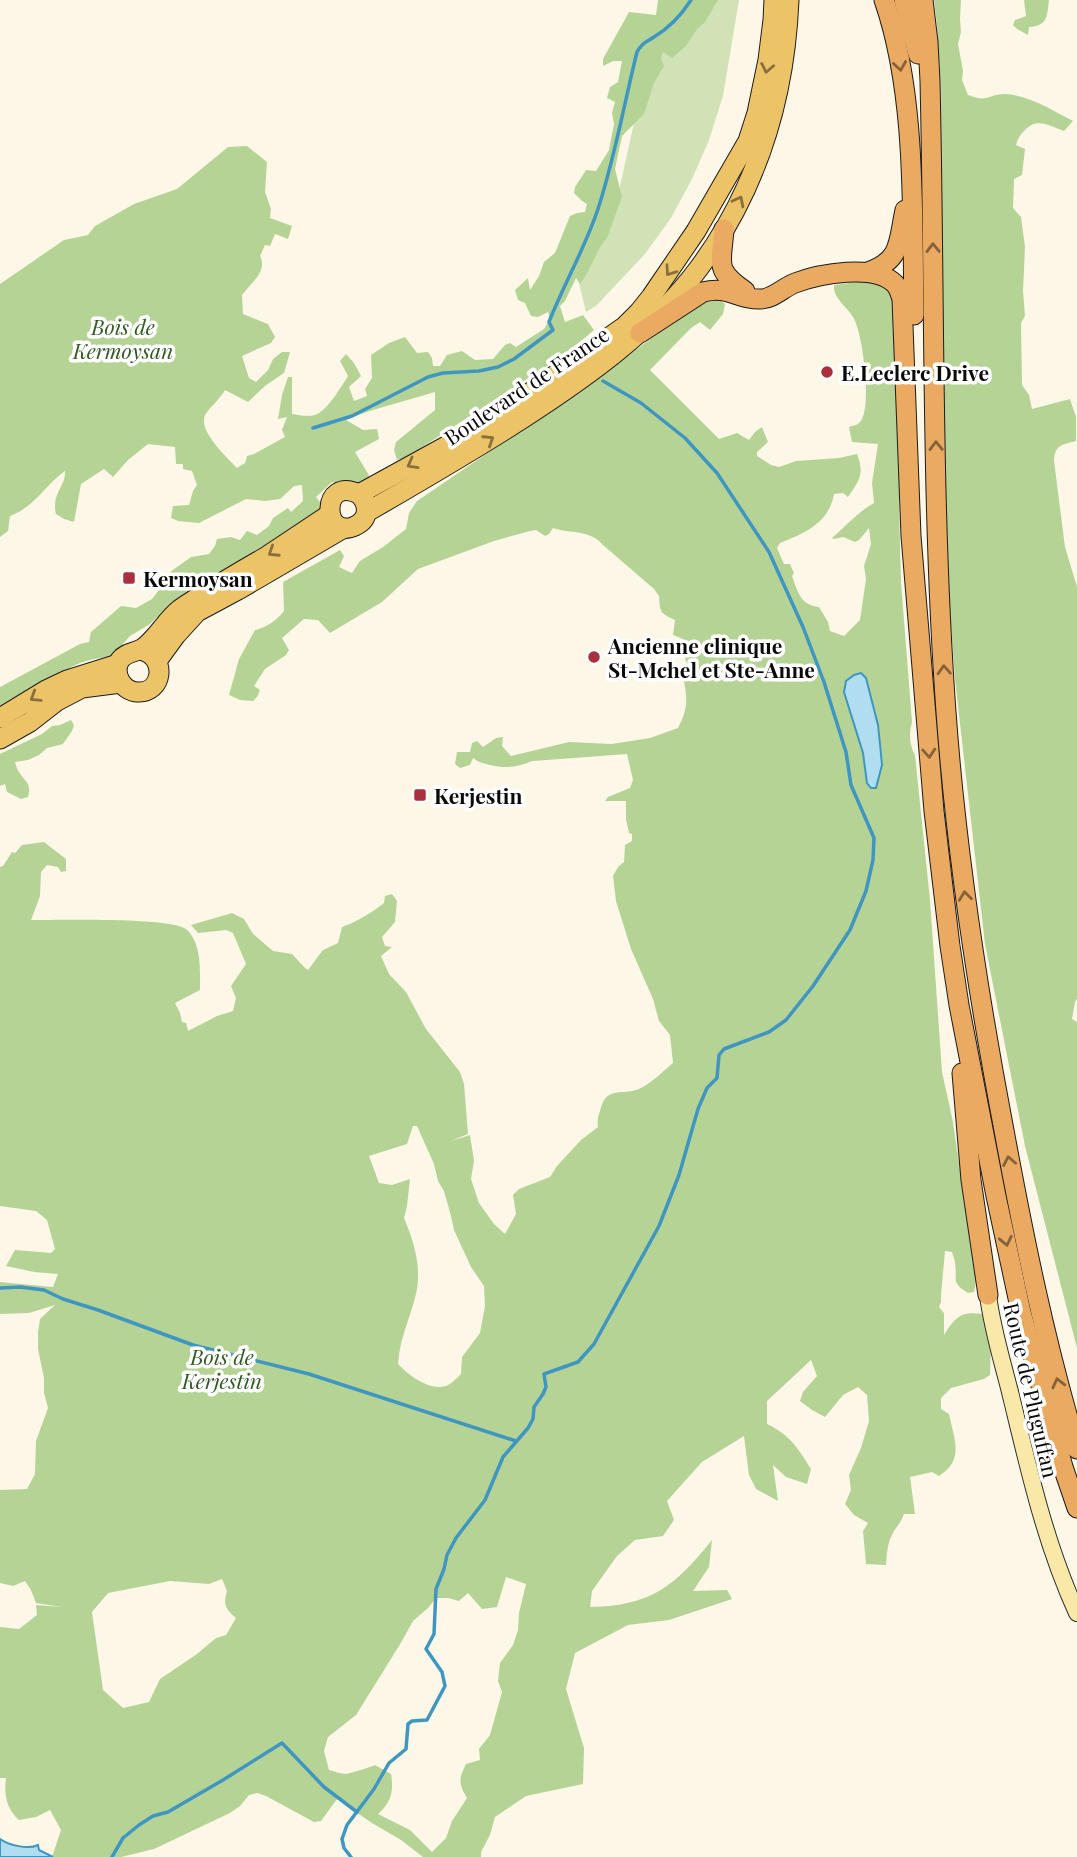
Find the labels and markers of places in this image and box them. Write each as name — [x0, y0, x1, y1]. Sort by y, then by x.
place label: E.Leclerc Drive — [841, 358, 989, 386]
marker: E.Leclerc Drive — [819, 364, 835, 380]
place label: Kermoysan — [143, 564, 253, 592]
marker: Kermoysan — [121, 570, 137, 586]
place label: Ancienne clinique St-Mchel et Ste-Anne — [607, 631, 815, 683]
marker: Ancienne clinique St-Mchel et Ste-Anne — [586, 649, 602, 665]
place label: Kerjestin — [434, 781, 522, 809]
marker: Kerjestin — [412, 787, 428, 803]

